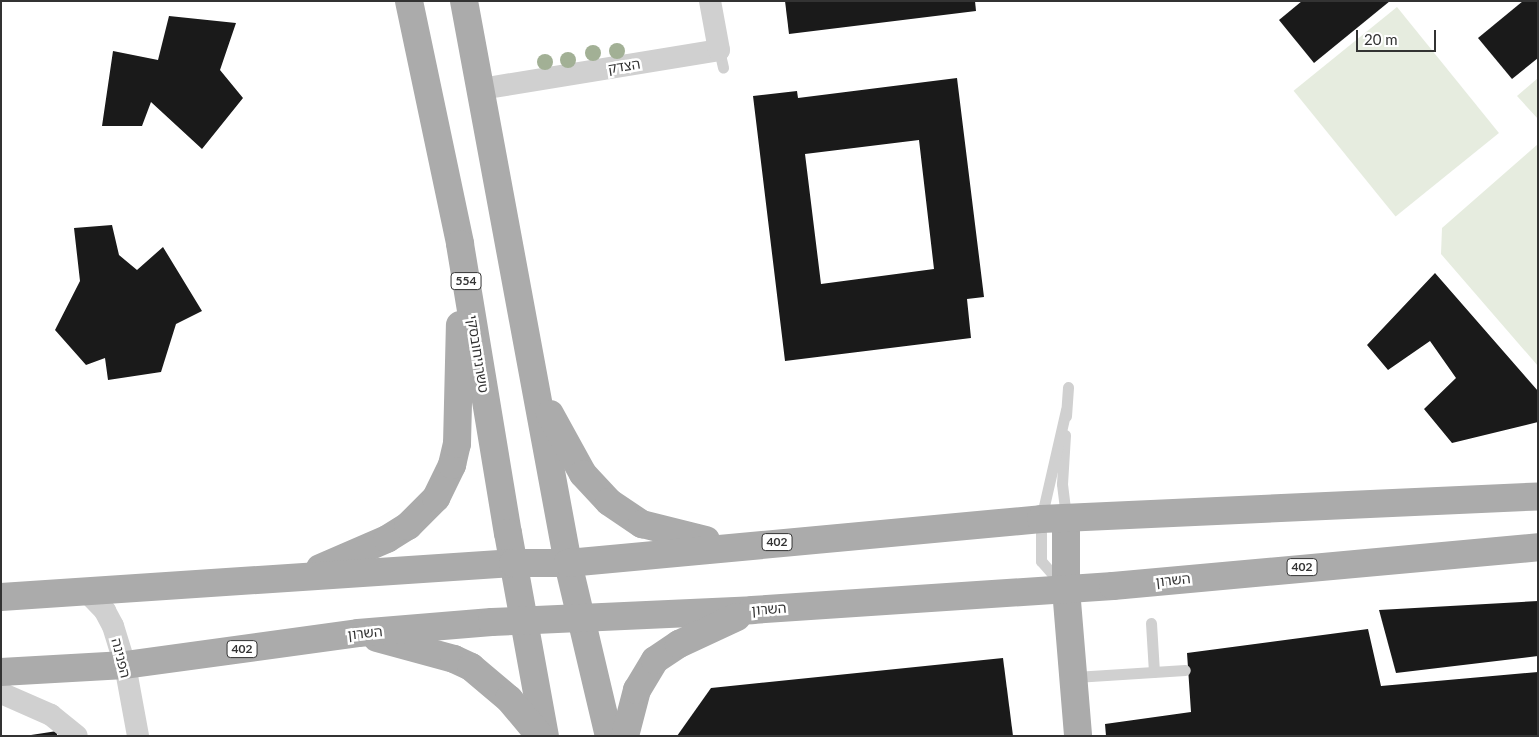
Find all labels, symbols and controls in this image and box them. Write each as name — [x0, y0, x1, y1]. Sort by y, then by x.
scale bar — [1359, 20, 1439, 52]
text: 20 m — [1364, 30, 1398, 48]
street label: הצדק — [607, 55, 641, 77]
road number: 554 — [450, 272, 482, 290]
street label: טשרניחובסקי — [464, 314, 492, 394]
road number: 402 — [761, 532, 793, 552]
road number: 402 — [1286, 558, 1318, 576]
street label: השרון — [1155, 570, 1191, 590]
street label: השרון — [751, 599, 787, 619]
street label: השרון — [347, 623, 383, 643]
street label: הפנינה — [108, 636, 134, 680]
road number: 402 — [226, 640, 258, 659]

